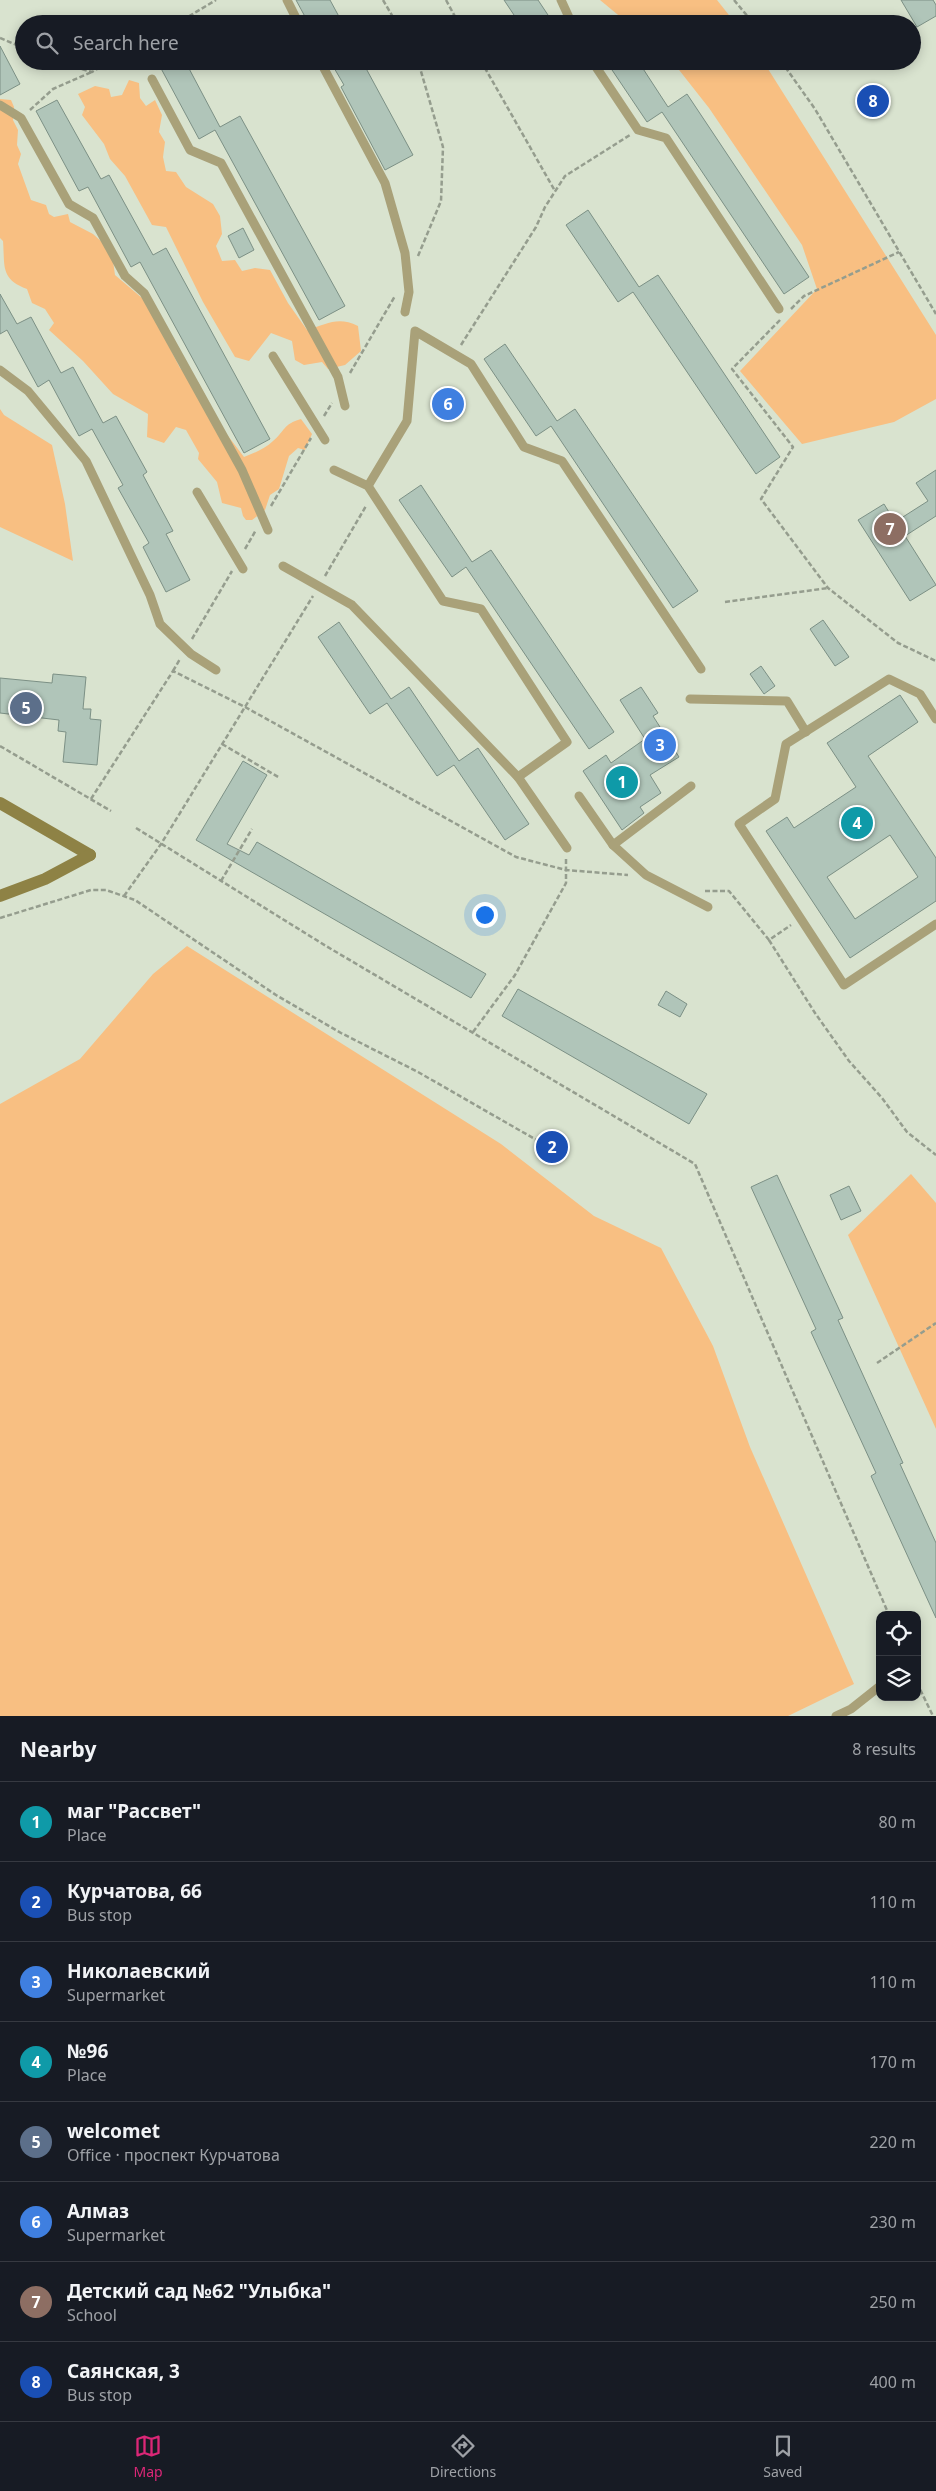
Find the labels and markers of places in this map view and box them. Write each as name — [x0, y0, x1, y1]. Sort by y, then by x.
pin: 8 — [857, 82, 889, 120]
pin: 6 — [432, 385, 464, 423]
pin: 7 — [874, 510, 906, 548]
pin: 5 — [10, 689, 42, 727]
pin: 3 — [644, 726, 676, 764]
pin: 1 — [606, 763, 638, 801]
pin: 4 — [841, 804, 873, 842]
pin: 2 — [536, 1128, 568, 1166]

